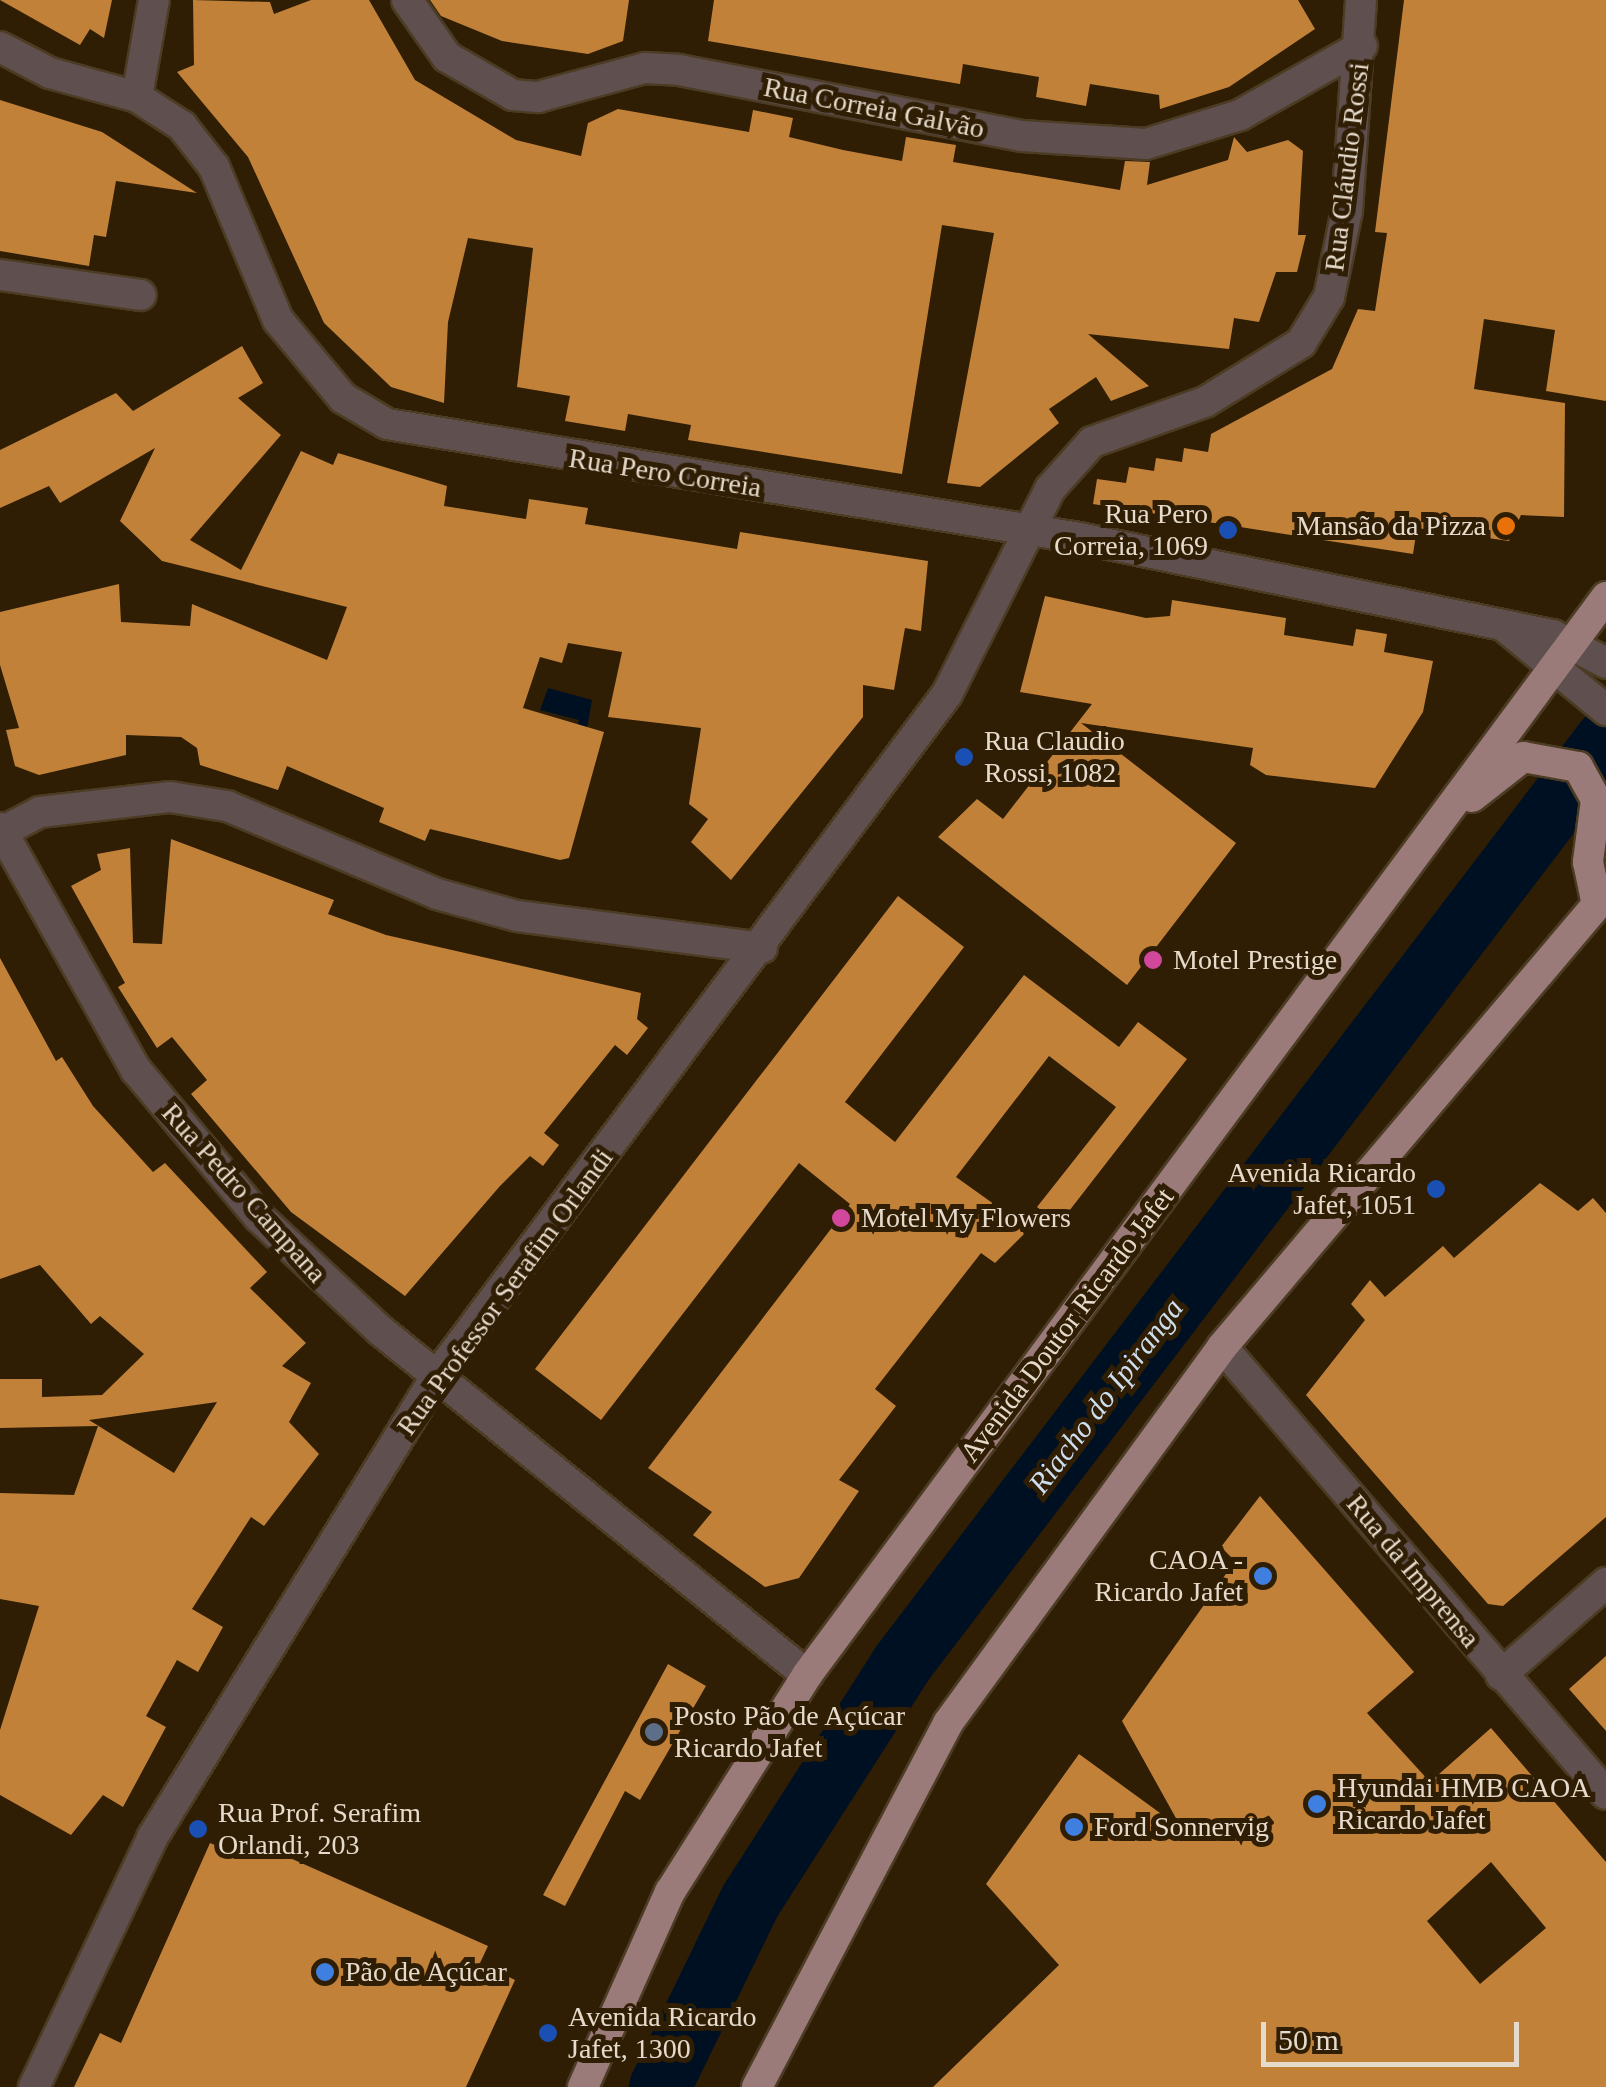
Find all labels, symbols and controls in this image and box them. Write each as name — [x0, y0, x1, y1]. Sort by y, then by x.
street label: Rua Cláudio Rossi — [1318, 61, 1376, 273]
street label: Rua Correia Galvão — [761, 70, 987, 146]
street label: Rua Pero Correia — [566, 441, 764, 505]
place label: Rua Pero Correia, 1069 — [1054, 497, 1208, 563]
place label: Mansão da Pizza — [1296, 509, 1486, 543]
marker: Mansão da Pizza — [1495, 515, 1517, 537]
marker: Rua Pero Correia, 1069 — [1217, 519, 1239, 541]
place label: Rua Claudio Rossi, 1082 — [984, 724, 1125, 790]
marker: Rua Claudio Rossi, 1082 — [953, 746, 975, 768]
place label: Motel Prestige — [1173, 943, 1337, 977]
marker: Motel Prestige — [1142, 949, 1164, 971]
street label: Rua Pedro Campana — [155, 1096, 333, 1290]
street label: Rua Professor Serafim Orlandi — [390, 1142, 620, 1442]
place label: Avenida Ricardo Jafet, 1051 — [1228, 1156, 1416, 1222]
marker: Avenida Ricardo Jafet, 1051 — [1425, 1178, 1447, 1200]
street label: Avenida Doutor Ricardo Jafet — [953, 1181, 1181, 1469]
place label: Motel My Flowers — [861, 1201, 1071, 1235]
marker: Motel My Flowers — [830, 1207, 852, 1229]
water label: Riacho do Ipiranga — [1021, 1291, 1191, 1501]
street label: Rua da Imprensa — [1339, 1488, 1487, 1654]
place label: CAOA - Ricardo Jafet — [1095, 1543, 1243, 1609]
marker: CAOA - Ricardo Jafet — [1252, 1565, 1274, 1587]
place label: Posto Pão de Açúcar Ricardo Jafet — [674, 1699, 907, 1765]
marker: Posto Pão de Açúcar Ricardo Jafet — [643, 1721, 665, 1743]
place label: Hyundai HMB CAOA Ricardo Jafet — [1337, 1771, 1591, 1837]
marker: Hyundai HMB CAOA Ricardo Jafet — [1306, 1793, 1328, 1815]
place label: Rua Prof. Serafim Orlandi, 203 — [218, 1796, 421, 1862]
place label: Ford Sonnervig — [1094, 1810, 1269, 1844]
marker: Ford Sonnervig — [1063, 1816, 1085, 1838]
marker: Rua Prof. Serafim Orlandi, 203 — [187, 1818, 209, 1840]
place label: Pão de Açúcar — [345, 1955, 508, 1989]
marker: Pão de Açúcar — [314, 1961, 336, 1983]
place label: Avenida Ricardo Jafet, 1300 — [568, 2000, 756, 2066]
scale bar — [1266, 2002, 1524, 2064]
marker: Avenida Ricardo Jafet, 1300 — [537, 2022, 559, 2044]
text: 50 m — [1278, 2023, 1339, 2056]

